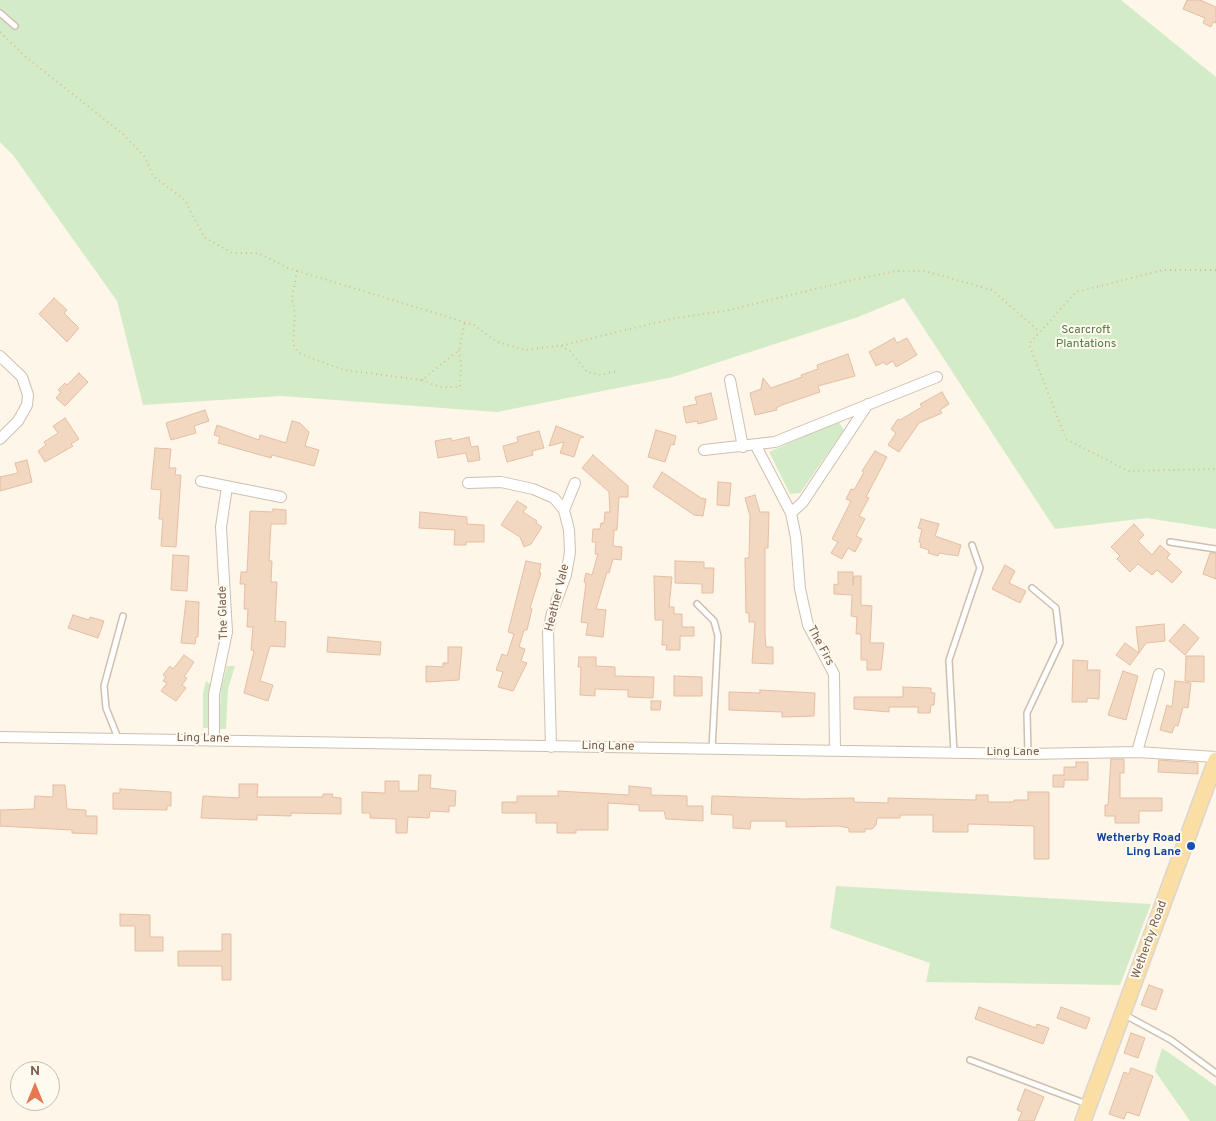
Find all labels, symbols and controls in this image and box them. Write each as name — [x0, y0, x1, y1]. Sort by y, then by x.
park label: Scarcroft Plantations — [1056, 324, 1116, 352]
street label: Heather Vale — [543, 563, 573, 633]
street label: The Glade — [216, 586, 232, 640]
street label: The Firs — [804, 624, 836, 668]
street label: Ling Lane — [176, 731, 230, 747]
street label: Ling Lane — [581, 739, 635, 755]
street label: Ling Lane — [987, 746, 1039, 760]
place label: Wetherby Road Ling Lane — [1096, 832, 1181, 860]
marker: Wetherby Road Ling Lane — [1185, 840, 1197, 852]
street label: Wetherby Road — [1129, 899, 1171, 981]
north arrow — [10, 1061, 60, 1111]
text: N — [30, 1063, 40, 1080]

